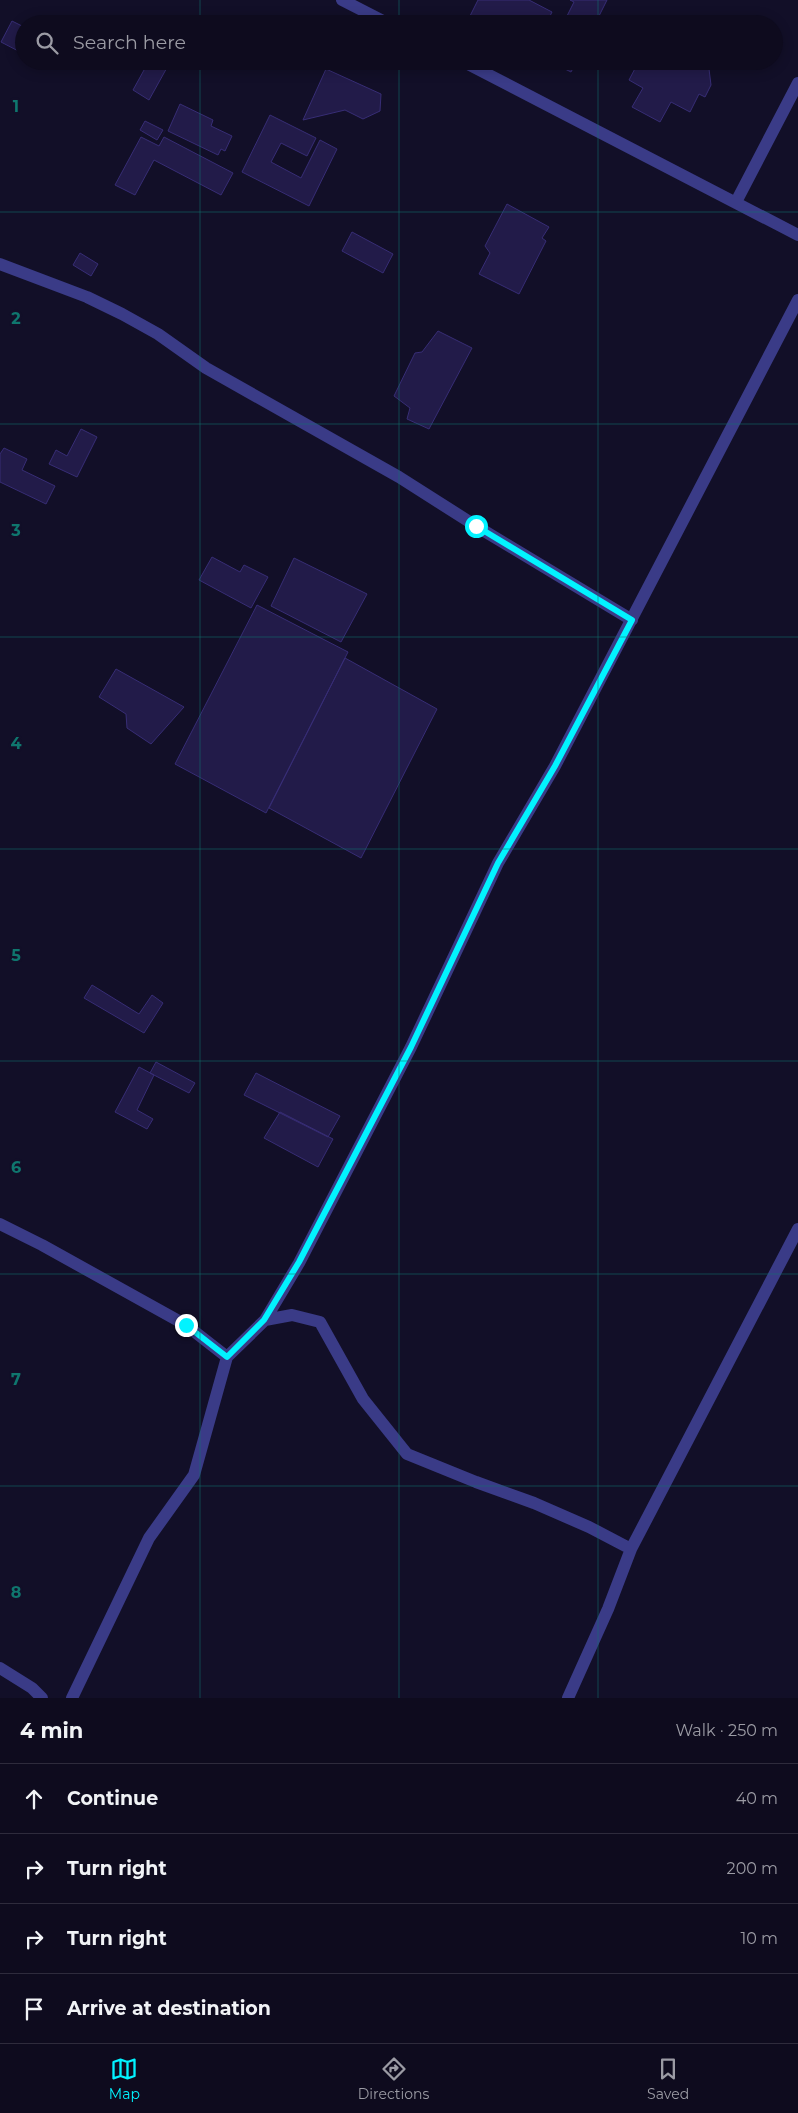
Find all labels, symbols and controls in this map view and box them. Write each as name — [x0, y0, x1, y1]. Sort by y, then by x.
search box — [15, 15, 783, 70]
icon: search — [33, 29, 61, 57]
text: Search here — [73, 31, 186, 54]
text: 1 — [13, 97, 19, 116]
text: 2 — [11, 309, 21, 328]
route start — [465, 515, 488, 538]
text: 3 — [10, 521, 21, 540]
text: 4 — [10, 734, 22, 753]
text: 5 — [11, 946, 21, 965]
text: 6 — [11, 1158, 21, 1177]
route end — [175, 1314, 198, 1337]
text: 7 — [11, 1370, 21, 1389]
text: 8 — [11, 1583, 21, 1602]
text: 4 min — [20, 1718, 83, 1743]
text: Walk · 250 m — [675, 1721, 778, 1740]
icon: ahead — [20, 1785, 48, 1813]
text: Continue — [67, 1787, 158, 1810]
text: 40 m — [736, 1789, 778, 1808]
icon: right — [20, 1855, 48, 1883]
text: Turn right — [67, 1857, 167, 1880]
text: 200 m — [727, 1859, 778, 1878]
icon: right — [20, 1925, 48, 1953]
text: Turn right — [67, 1927, 167, 1950]
text: 10 m — [740, 1929, 778, 1948]
icon: arrive — [20, 1995, 48, 2023]
text: Arrive at destination — [67, 1997, 271, 2020]
tab: Map — [109, 2055, 140, 2103]
tab: Directions — [358, 2055, 429, 2103]
tab: Saved — [647, 2055, 689, 2103]

